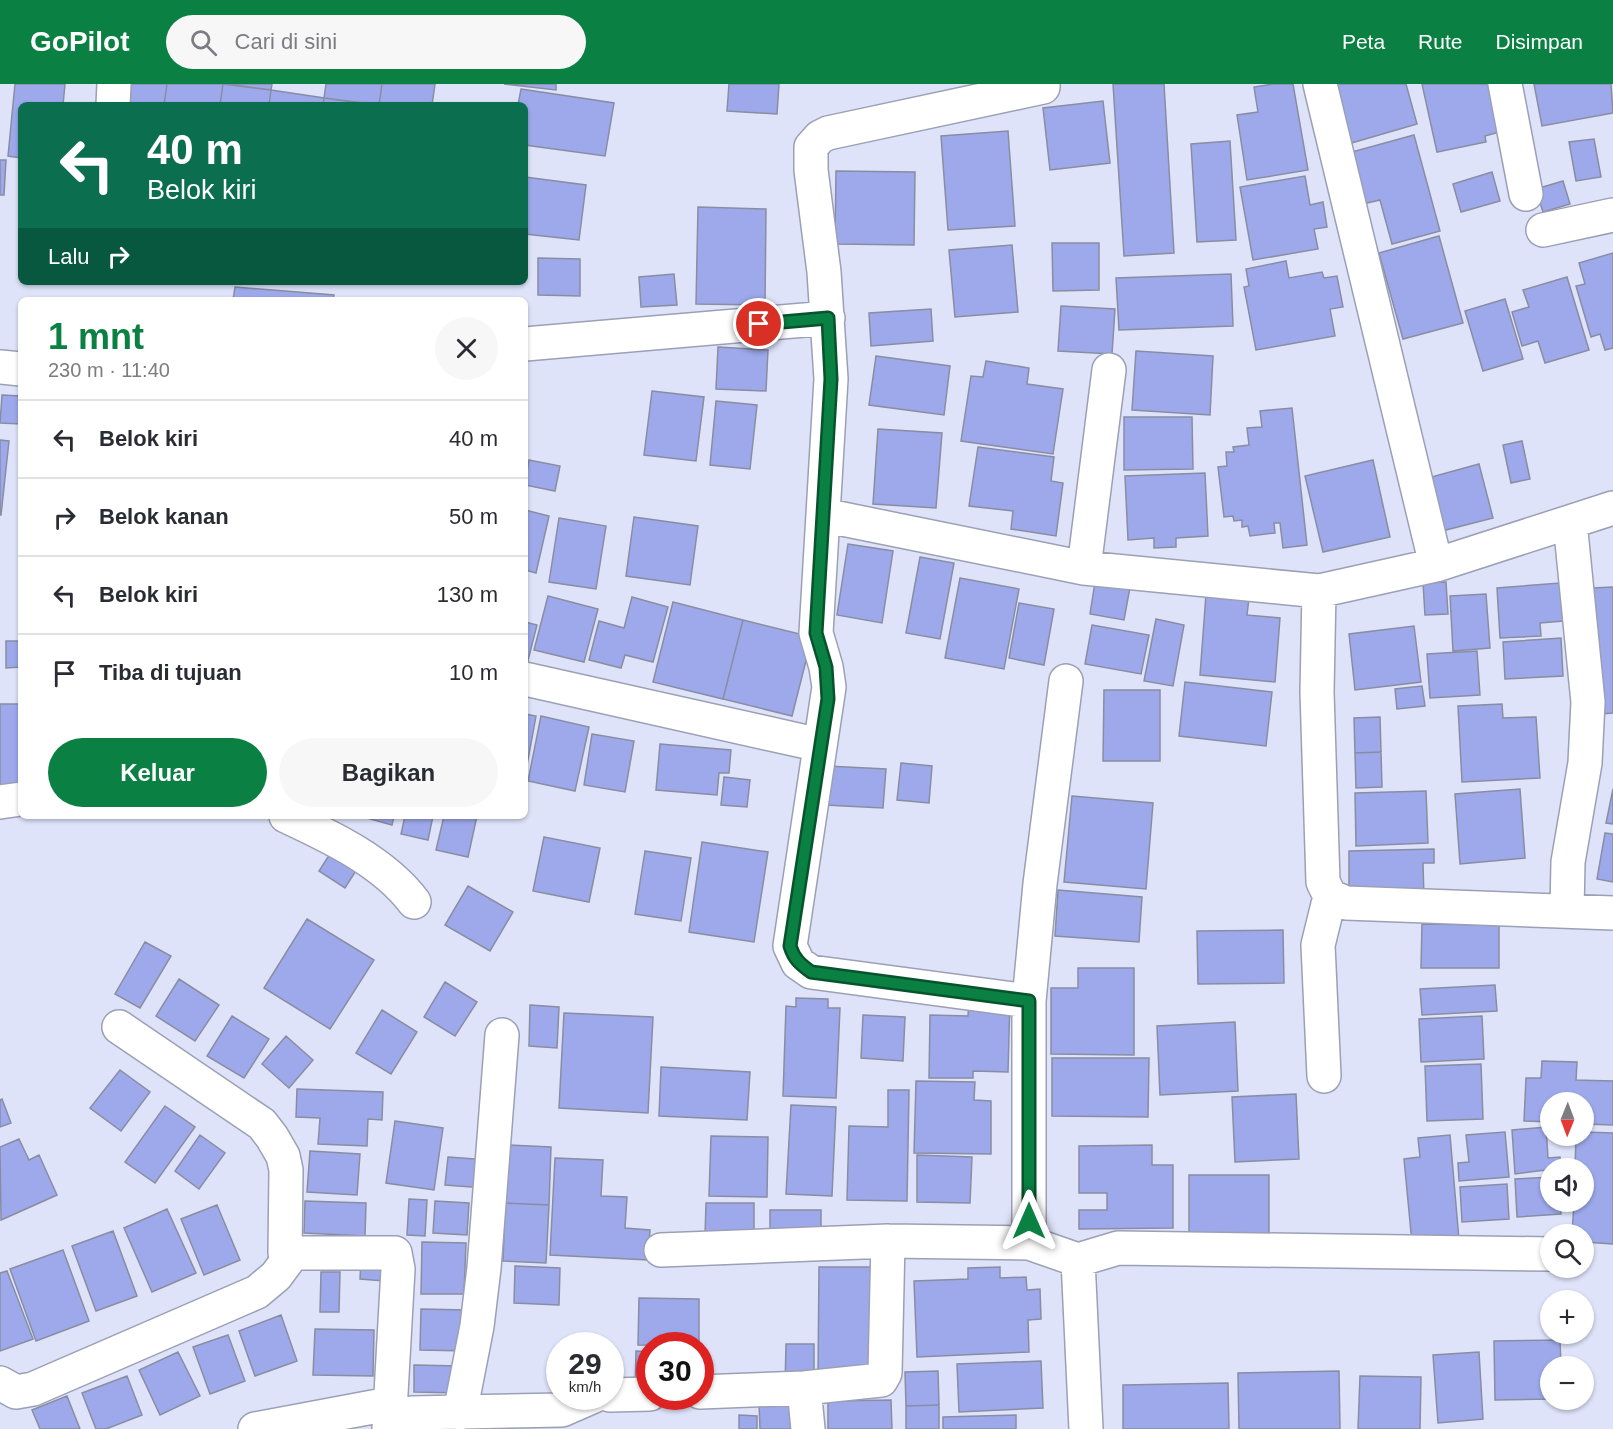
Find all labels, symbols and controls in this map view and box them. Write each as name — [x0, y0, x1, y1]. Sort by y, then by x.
search box — [166, 15, 586, 69]
text: GoPilot — [30, 26, 130, 57]
icon: search — [187, 26, 220, 59]
text: Cari di sini — [235, 29, 337, 54]
text: Peta — [1342, 30, 1385, 53]
text: Rute — [1418, 30, 1462, 53]
text: Disimpan — [1495, 30, 1583, 53]
icon: left — [48, 126, 126, 204]
text: 40 m — [147, 126, 243, 173]
text: Belok kiri — [147, 175, 257, 205]
icon: right — [102, 240, 135, 273]
text: Lalu — [48, 244, 90, 269]
pin — [733, 298, 784, 349]
icon: arrive — [742, 307, 775, 340]
text: 1 mnt — [48, 316, 144, 357]
button: close — [435, 317, 498, 380]
text: 230 m · 11:40 — [48, 359, 170, 381]
icon: left — [48, 423, 81, 456]
text: Belok kiri — [99, 426, 198, 451]
text: 40 m — [449, 426, 498, 451]
icon: right — [48, 501, 81, 534]
text: Belok kanan — [99, 504, 229, 529]
text: 50 m — [449, 504, 498, 529]
icon: left — [48, 579, 81, 612]
text: Belok kiri — [99, 582, 198, 607]
text: 130 m — [437, 582, 498, 607]
icon: arrive — [48, 657, 81, 690]
text: Tiba di tujuan — [99, 660, 242, 685]
text: 10 m — [449, 660, 498, 685]
button: Keluar — [48, 738, 267, 807]
button: Bagikan — [279, 738, 498, 807]
north arrow — [1540, 1092, 1594, 1146]
map controls — [1540, 1092, 1594, 1410]
button: sound — [1540, 1158, 1594, 1212]
position arrow — [997, 1189, 1061, 1253]
button: search — [1540, 1224, 1594, 1278]
button: + — [1540, 1290, 1594, 1344]
speed limit sign: 30 — [636, 1332, 714, 1410]
text: 29 — [568, 1347, 602, 1380]
button: − — [1540, 1356, 1594, 1410]
text: km/h — [569, 1378, 601, 1395]

